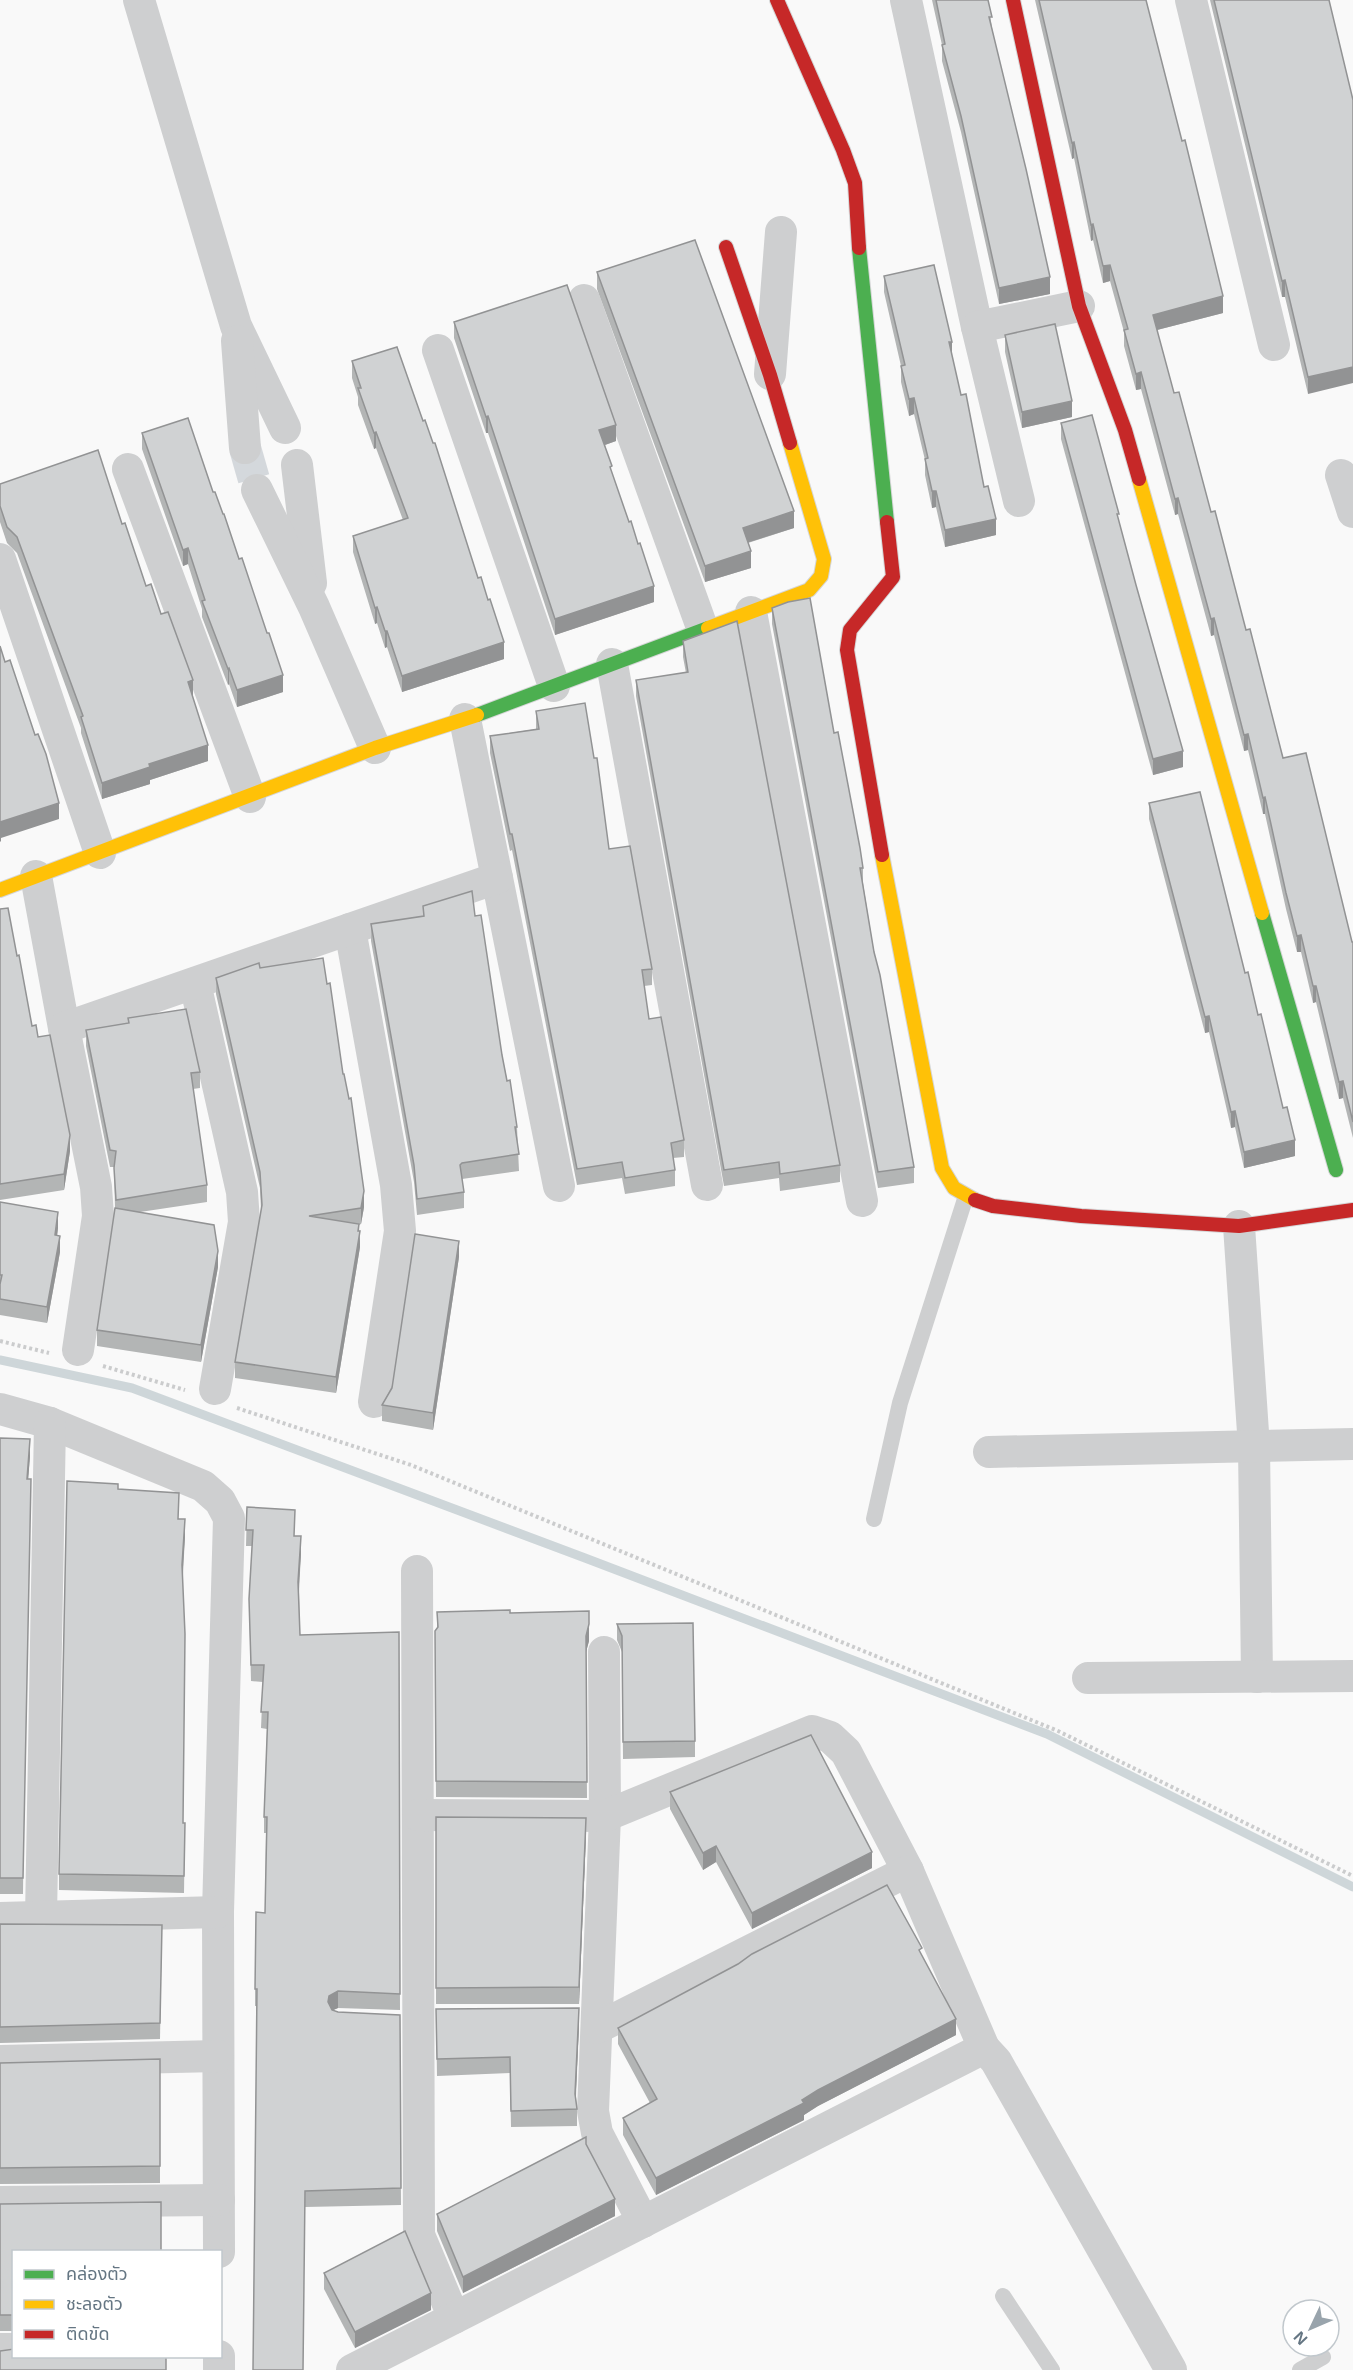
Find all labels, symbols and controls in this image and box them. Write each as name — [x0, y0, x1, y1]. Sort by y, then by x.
legend — [12, 2250, 222, 2358]
text: คล่องตัว — [66, 2264, 128, 2284]
text: ชะลอตัว — [66, 2294, 123, 2314]
north arrow — [1281, 2298, 1341, 2358]
text: ติดขัด — [66, 2324, 109, 2344]
text: N — [1290, 2328, 1311, 2348]

